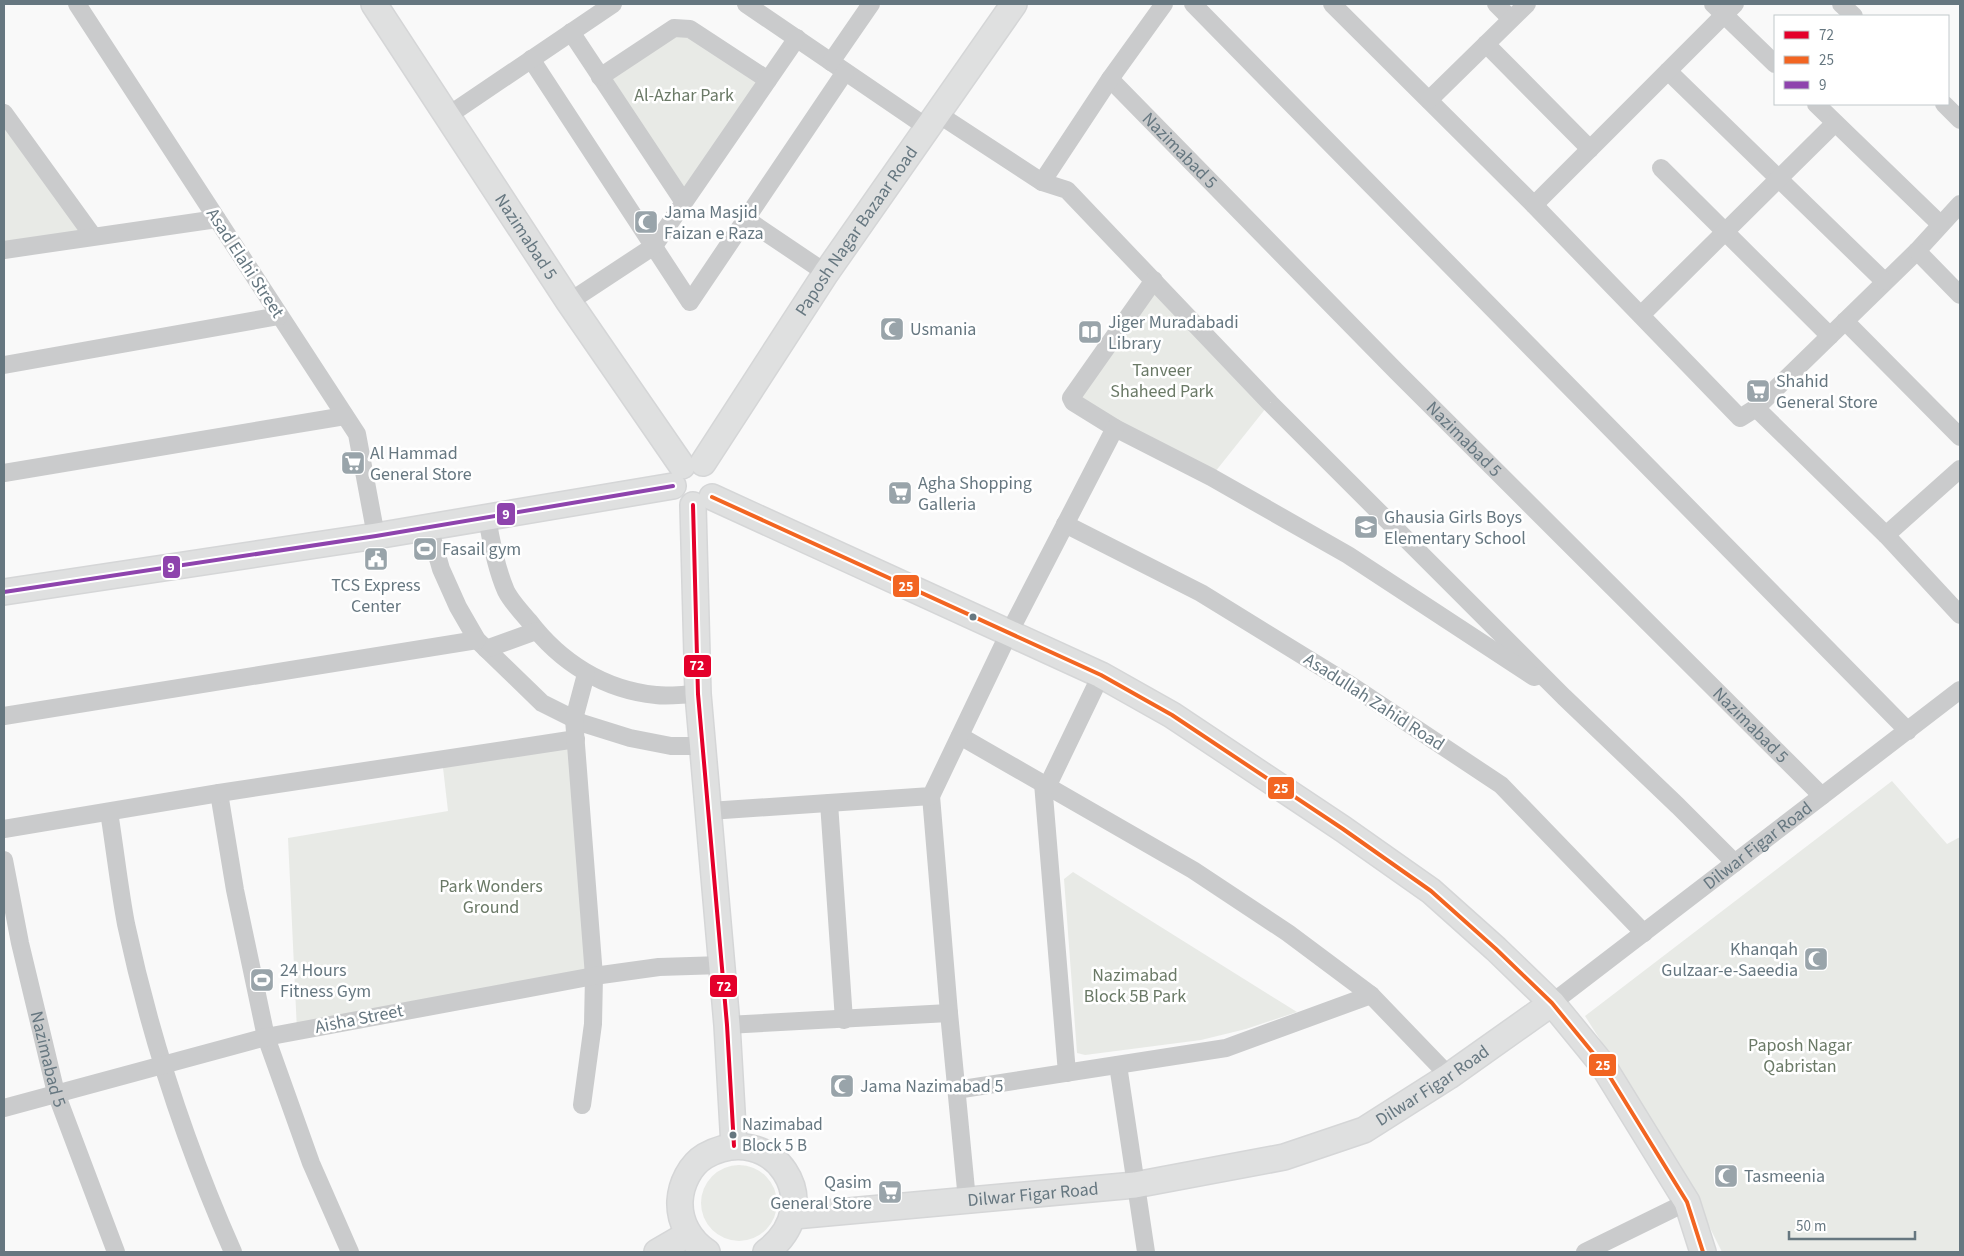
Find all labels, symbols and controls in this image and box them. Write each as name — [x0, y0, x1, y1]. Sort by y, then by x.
legend — [1774, 15, 1949, 105]
text: 72 — [1819, 25, 1834, 46]
text: 25 — [1819, 50, 1834, 71]
text: 9 — [1819, 75, 1826, 96]
park label: Al-Azhar Park — [634, 83, 734, 108]
street label: Nazimabad 5 — [1137, 107, 1223, 194]
street label: Paposh Nagar Bazaar Road — [789, 141, 923, 321]
street label: Nazimabad 5 — [489, 189, 564, 285]
place label: Jama Masjid Faizan e Raza — [664, 200, 764, 246]
street label: Asad Elahi Street — [200, 203, 290, 323]
mosque icon: Jama Masjid Faizan e Raza — [633, 209, 659, 235]
place label: Jiger Muradabadi Library — [1108, 310, 1239, 356]
mosque icon: Usmania — [879, 316, 905, 342]
place label: Usmania — [910, 317, 976, 342]
library icon: Jiger Muradabadi Library — [1077, 319, 1103, 345]
park label: Tanveer Shaheed Park — [1110, 358, 1214, 404]
place label: Shahid General Store — [1776, 369, 1878, 415]
supermarket icon: Shahid General Store — [1745, 378, 1771, 404]
street label: Nazimabad 5 — [1421, 395, 1508, 483]
place label: Al Hammad General Store — [370, 441, 472, 487]
supermarket icon: Al Hammad General Store — [340, 450, 366, 476]
place label: Agha Shopping Galleria — [918, 471, 1032, 517]
supermarket icon: Agha Shopping Galleria — [887, 480, 913, 506]
line badge: 9 — [496, 502, 516, 526]
text: 9 — [502, 505, 510, 525]
place label: Ghausia Girls Boys Elementary School — [1384, 505, 1526, 551]
school or university icon: Ghausia Girls Boys Elementary School — [1353, 514, 1379, 540]
sports icon: Fasail gym — [412, 536, 438, 562]
place label: Fasail gym — [442, 537, 521, 562]
public building icon: TCS Express Center — [363, 546, 389, 572]
line badge: 9 — [162, 555, 181, 579]
text: 9 — [167, 558, 175, 578]
place label: TCS Express Center — [331, 573, 421, 619]
line badge: 25 — [892, 574, 920, 598]
text: 25 — [899, 577, 913, 597]
unlabelled marker — [968, 612, 978, 622]
street label: Asadullah Zahid Road — [1299, 647, 1449, 757]
line badge: 72 — [683, 654, 712, 678]
text: 72 — [690, 656, 704, 676]
street label: Nazimabad 5 — [1707, 682, 1794, 769]
line badge: 25 — [1267, 776, 1295, 800]
text: 25 — [1274, 779, 1288, 799]
street label: Dilwar Figar Road — [1698, 795, 1817, 895]
park label: Park Wonders Ground — [439, 874, 543, 920]
place label: Khanqah Gulzaar-e-Saeedia — [1661, 937, 1798, 983]
mosque icon: Khanqah Gulzaar-e-Saeedia — [1803, 946, 1829, 972]
place label: 24 Hours Fitness Gym — [280, 958, 371, 1004]
park label: Nazimabad Block 5B Park — [1084, 963, 1186, 1009]
sports icon: 24 Hours Fitness Gym — [249, 967, 275, 993]
line badge: 72 — [709, 974, 738, 998]
text: 72 — [717, 977, 731, 997]
street label: Aisha Street — [313, 998, 405, 1040]
street label: Nazimabad 5 — [24, 1009, 73, 1111]
park label: Paposh Nagar Qabristan — [1748, 1033, 1853, 1079]
street label: Dilwar Figar Road — [1371, 1039, 1494, 1132]
line badge: 25 — [1588, 1053, 1617, 1077]
text: 25 — [1596, 1056, 1610, 1076]
mosque icon: Jama Nazimabad 5 — [829, 1073, 855, 1099]
place label: Jama Nazimabad 5 — [860, 1074, 1003, 1099]
place label: Nazimabad Block 5 B — [742, 1113, 823, 1158]
marker: Nazimabad Block 5 B — [728, 1130, 738, 1140]
mosque icon: Tasmeenia — [1713, 1163, 1739, 1189]
place label: Tasmeenia — [1744, 1164, 1825, 1189]
place label: Qasim General Store — [770, 1170, 872, 1216]
street label: Dilwar Figar Road — [966, 1176, 1100, 1213]
supermarket icon: Qasim General Store — [877, 1179, 903, 1205]
scale bar — [1789, 1208, 1915, 1240]
text: 50 m — [1796, 1216, 1826, 1237]

